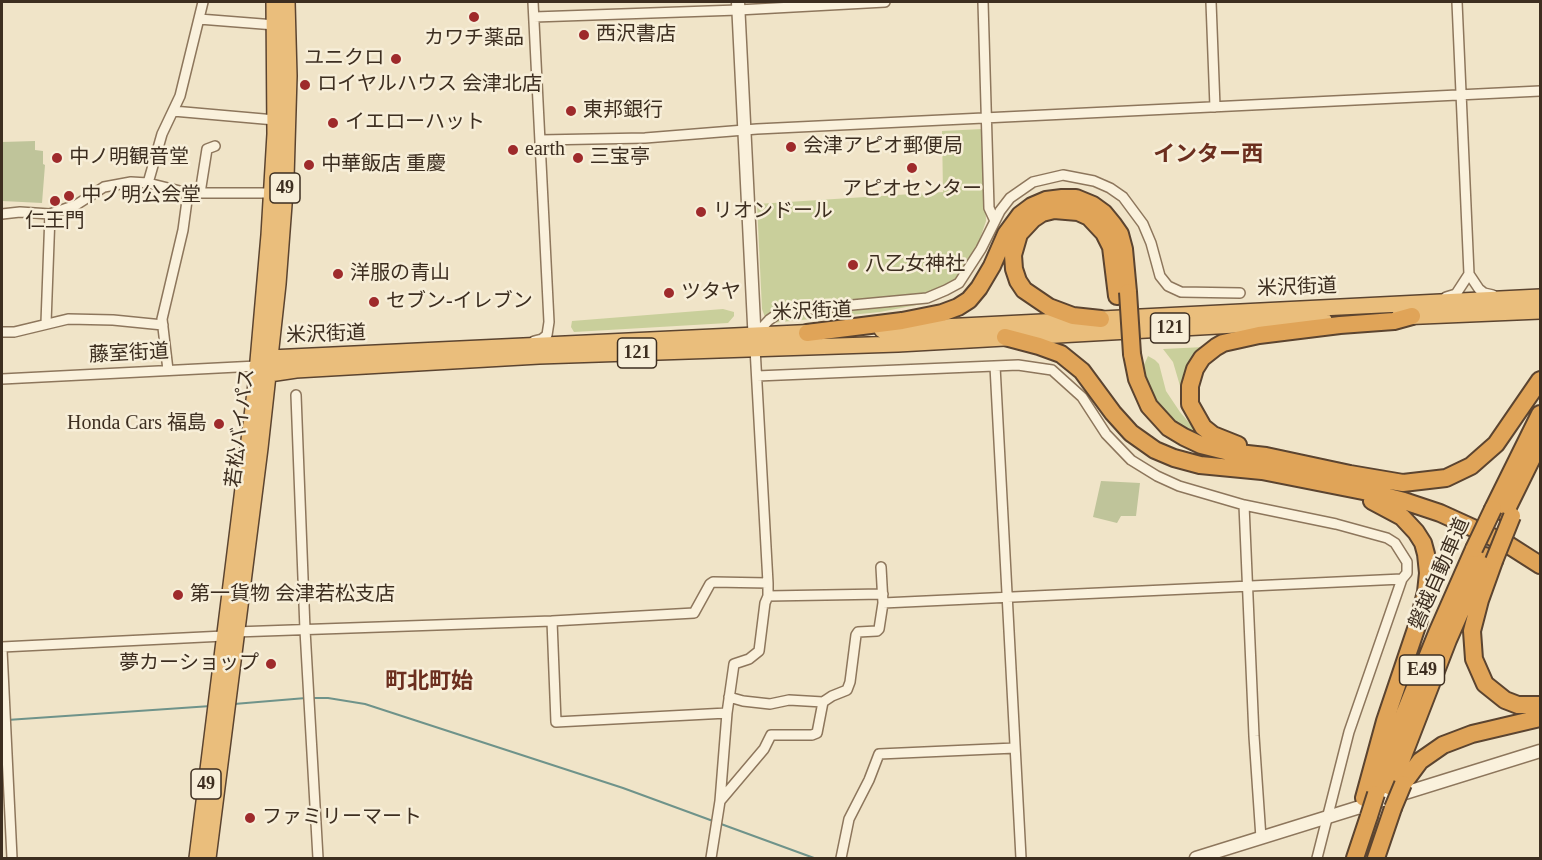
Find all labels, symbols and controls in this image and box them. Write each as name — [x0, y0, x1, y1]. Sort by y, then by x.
marker: カワチ薬品 — [467, 10, 481, 24]
place label: 西沢書店 — [596, 23, 676, 47]
place label: カワチ薬品 — [424, 27, 524, 51]
marker: 西沢書店 — [577, 28, 591, 42]
place label: ユニクロ — [304, 47, 384, 71]
marker: ユニクロ — [389, 52, 403, 66]
place label: ロイヤルハウス 会津北店 — [317, 73, 542, 97]
marker: ロイヤルハウス 会津北店 — [298, 78, 312, 92]
place label: 東邦銀行 — [583, 99, 663, 123]
marker: 東邦銀行 — [564, 104, 578, 118]
place label: イエローハット — [345, 111, 485, 135]
marker: イエローハット — [326, 116, 340, 130]
place label: 会津アピオ郵便局 — [803, 135, 963, 159]
place label: earth — [525, 138, 565, 162]
marker: 会津アピオ郵便局 — [784, 140, 798, 154]
district label: インター西 — [1153, 142, 1263, 168]
marker: earth — [506, 143, 520, 157]
place label: 中ノ明観音堂 — [69, 146, 189, 170]
place label: 三宝亭 — [590, 146, 650, 170]
marker: 中ノ明観音堂 — [50, 151, 64, 165]
marker: 三宝亭 — [571, 151, 585, 165]
place label: 中華飯店 重慶 — [321, 153, 446, 177]
marker: 中華飯店 重慶 — [302, 158, 316, 172]
marker: アピオセンター — [905, 161, 919, 175]
road number: 49 — [270, 173, 300, 203]
place label: アピオセンター — [842, 178, 982, 202]
place label: 中ノ明公会堂 — [81, 184, 201, 208]
marker: 中ノ明公会堂 — [62, 189, 76, 203]
marker: 仁王門 — [48, 194, 62, 208]
place label: リオンドール — [713, 200, 833, 224]
marker: リオンドール — [694, 205, 708, 219]
place label: 仁王門 — [25, 210, 85, 234]
place label: 八乙女神社 — [865, 253, 965, 277]
marker: 八乙女神社 — [846, 258, 860, 272]
place label: 洋服の青山 — [350, 262, 450, 286]
marker: 洋服の青山 — [331, 267, 345, 281]
street label: 米沢街道 — [1257, 275, 1337, 301]
place label: ツタヤ — [681, 281, 741, 305]
marker: ツタヤ — [662, 286, 676, 300]
place label: セブン-イレブン — [386, 290, 533, 314]
marker: セブン-イレブン — [367, 295, 381, 309]
street label: 米沢街道 — [772, 299, 852, 325]
road number: 121 — [1150, 313, 1190, 343]
street label: 米沢街道 — [286, 322, 366, 348]
road number: 121 — [618, 338, 656, 368]
street label: 藤室街道 — [88, 340, 170, 368]
street label: 若松バイパス — [222, 367, 260, 489]
place label: Honda Cars 福島 — [67, 412, 207, 436]
marker: Honda Cars 福島 — [212, 417, 226, 431]
street label: 磐越自動車道 — [1405, 514, 1475, 634]
place label: 第一貨物 会津若松支店 — [190, 583, 395, 607]
marker: 第一貨物 会津若松支店 — [171, 588, 185, 602]
place label: 夢カーショップ — [119, 652, 259, 676]
road number: E49 — [1400, 655, 1444, 685]
marker: 夢カーショップ — [264, 657, 278, 671]
district label: 町北町始 — [385, 669, 473, 695]
road number: 49 — [191, 769, 221, 799]
place label: ファミリーマート — [262, 806, 422, 830]
marker: ファミリーマート — [243, 811, 257, 825]

